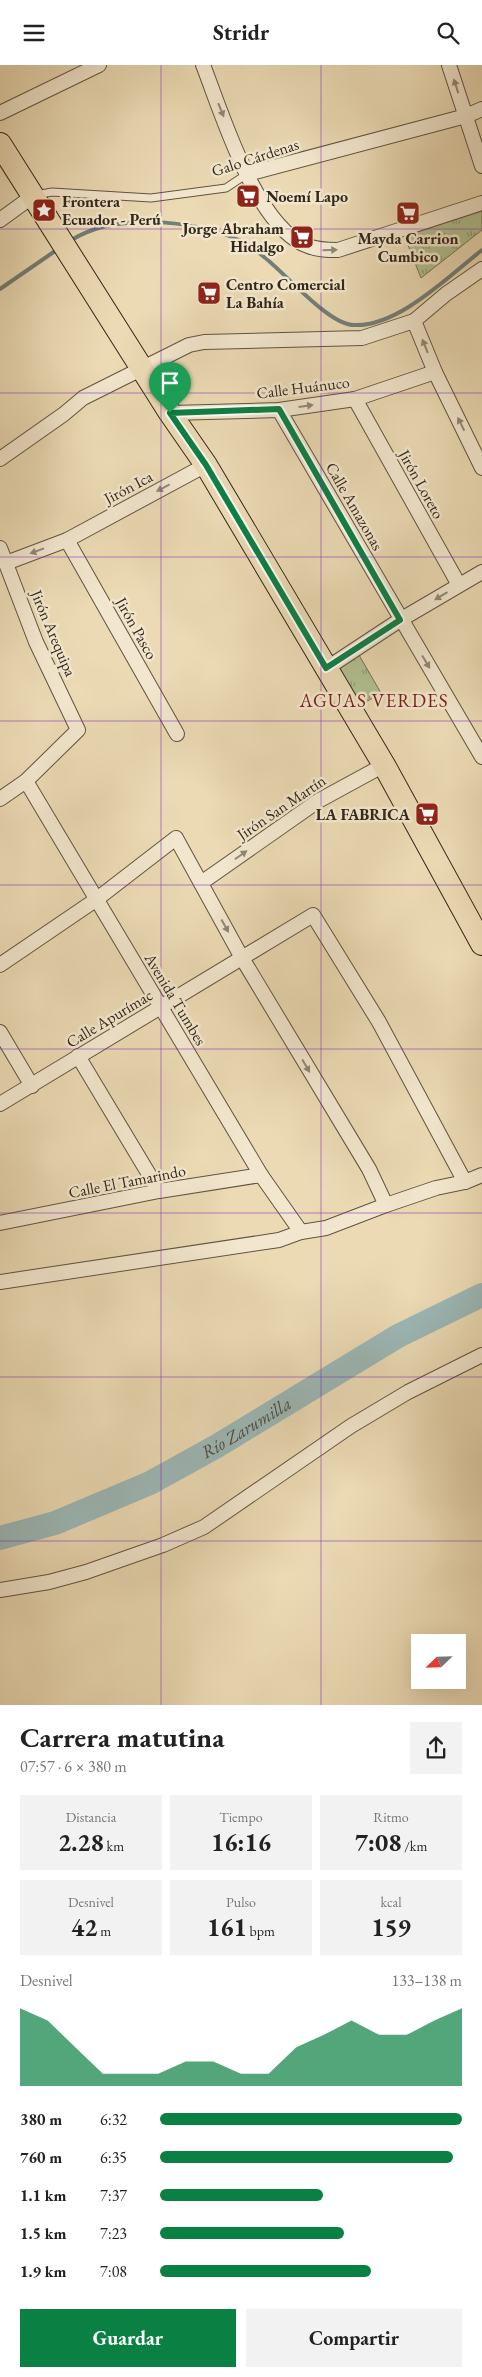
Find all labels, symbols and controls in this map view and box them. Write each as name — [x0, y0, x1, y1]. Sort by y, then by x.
text: Stridr — [213, 18, 269, 47]
icon: menu — [20, 19, 48, 47]
icon: search — [434, 19, 462, 47]
one-way arrow — [452, 79, 459, 94]
one-way arrow — [218, 103, 226, 117]
street label: Galo Cárdenas — [209, 134, 301, 181]
supermarket icon: Noemí Lapo — [235, 183, 261, 209]
place label: Noemí Lapo — [266, 186, 348, 207]
place label: Frontera Ecuador - Perú — [62, 191, 161, 230]
place icon: Frontera Ecuador - Perú — [31, 197, 57, 223]
supermarket icon: Mayda Carrion Cumbico — [395, 200, 421, 226]
place label: Jorge Abraham Hidalgo — [181, 218, 284, 257]
supermarket icon: Jorge Abraham Hidalgo — [289, 224, 315, 250]
place label: Mayda Carrion Cumbico — [357, 228, 459, 267]
one-way arrow — [322, 246, 338, 254]
place label: Centro Comercial La Bahía — [226, 274, 346, 313]
supermarket icon: Centro Comercial La Bahía — [196, 280, 222, 306]
one-way arrow — [420, 339, 428, 354]
pin — [149, 362, 191, 413]
icon: arrive — [156, 369, 184, 397]
street label: Calle Huánuco — [255, 371, 351, 404]
one-way arrow — [298, 402, 314, 410]
one-way arrow — [456, 417, 465, 432]
street label: Jirón Loreto — [393, 444, 449, 523]
street label: Calle Amazonas — [321, 458, 388, 554]
street label: Jirón Ica — [98, 466, 157, 510]
one-way arrow — [156, 484, 171, 492]
one-way arrow — [29, 548, 44, 555]
street label: Jirón Arequipa — [25, 585, 81, 680]
street label: Jirón Pasco — [110, 592, 162, 663]
one-way arrow — [434, 592, 448, 600]
one-way arrow — [421, 655, 430, 668]
district label: AGUAS VERDES — [298, 688, 449, 713]
street label: Jirón San Martín — [231, 770, 330, 846]
supermarket icon: LA FABRICA — [414, 801, 440, 827]
place label: LA FABRICA — [316, 804, 410, 825]
one-way arrow — [234, 850, 248, 860]
one-way arrow — [221, 919, 229, 933]
street label: Avenida Tumbes — [139, 948, 211, 1049]
street label: Calle Apurímac — [62, 984, 156, 1052]
one-way arrow — [302, 1060, 311, 1073]
street label: Calle El Tamarindo — [67, 1160, 188, 1203]
water label: Río Zarumilla — [197, 1392, 295, 1464]
north arrow — [411, 1634, 466, 1689]
map controls — [411, 1634, 466, 1689]
text: Carrera matutina — [20, 1719, 224, 1755]
button: share — [410, 1722, 462, 1774]
text: 07:57 · 6 × 380 m — [20, 1756, 127, 1777]
text: Distancia — [66, 1808, 116, 1826]
text: Tiempo — [219, 1808, 263, 1826]
text: Ritmo — [373, 1808, 409, 1826]
text: 2.28 — [58, 1826, 104, 1858]
text: 16:16 — [211, 1826, 271, 1858]
text: 7:08 — [355, 1826, 401, 1858]
text: km — [104, 1837, 124, 1855]
text: /km — [401, 1837, 427, 1855]
text: Desnivel — [68, 1893, 114, 1911]
text: Pulso — [226, 1893, 256, 1911]
text: kcal — [381, 1893, 402, 1911]
text: 42 — [71, 1911, 97, 1943]
text: 161 — [207, 1911, 247, 1943]
text: 159 — [371, 1911, 411, 1943]
text: m — [97, 1922, 111, 1940]
text: bpm — [247, 1922, 275, 1940]
text: Desnivel — [20, 1970, 73, 1991]
text: 133–138 m — [391, 1970, 462, 1991]
text: 380 m — [20, 2109, 62, 2130]
text: 6:32 — [100, 2109, 127, 2130]
text: 760 m — [20, 2147, 62, 2168]
text: 6:35 — [100, 2147, 127, 2168]
text: 1.1 km — [20, 2185, 66, 2206]
text: 7:37 — [100, 2185, 127, 2206]
text: 1.5 km — [20, 2223, 66, 2244]
text: 7:23 — [100, 2223, 127, 2244]
text: 1.9 km — [20, 2261, 66, 2282]
text: 7:08 — [100, 2261, 127, 2282]
button: Guardar — [20, 2309, 236, 2367]
button: Compartir — [246, 2309, 462, 2367]

